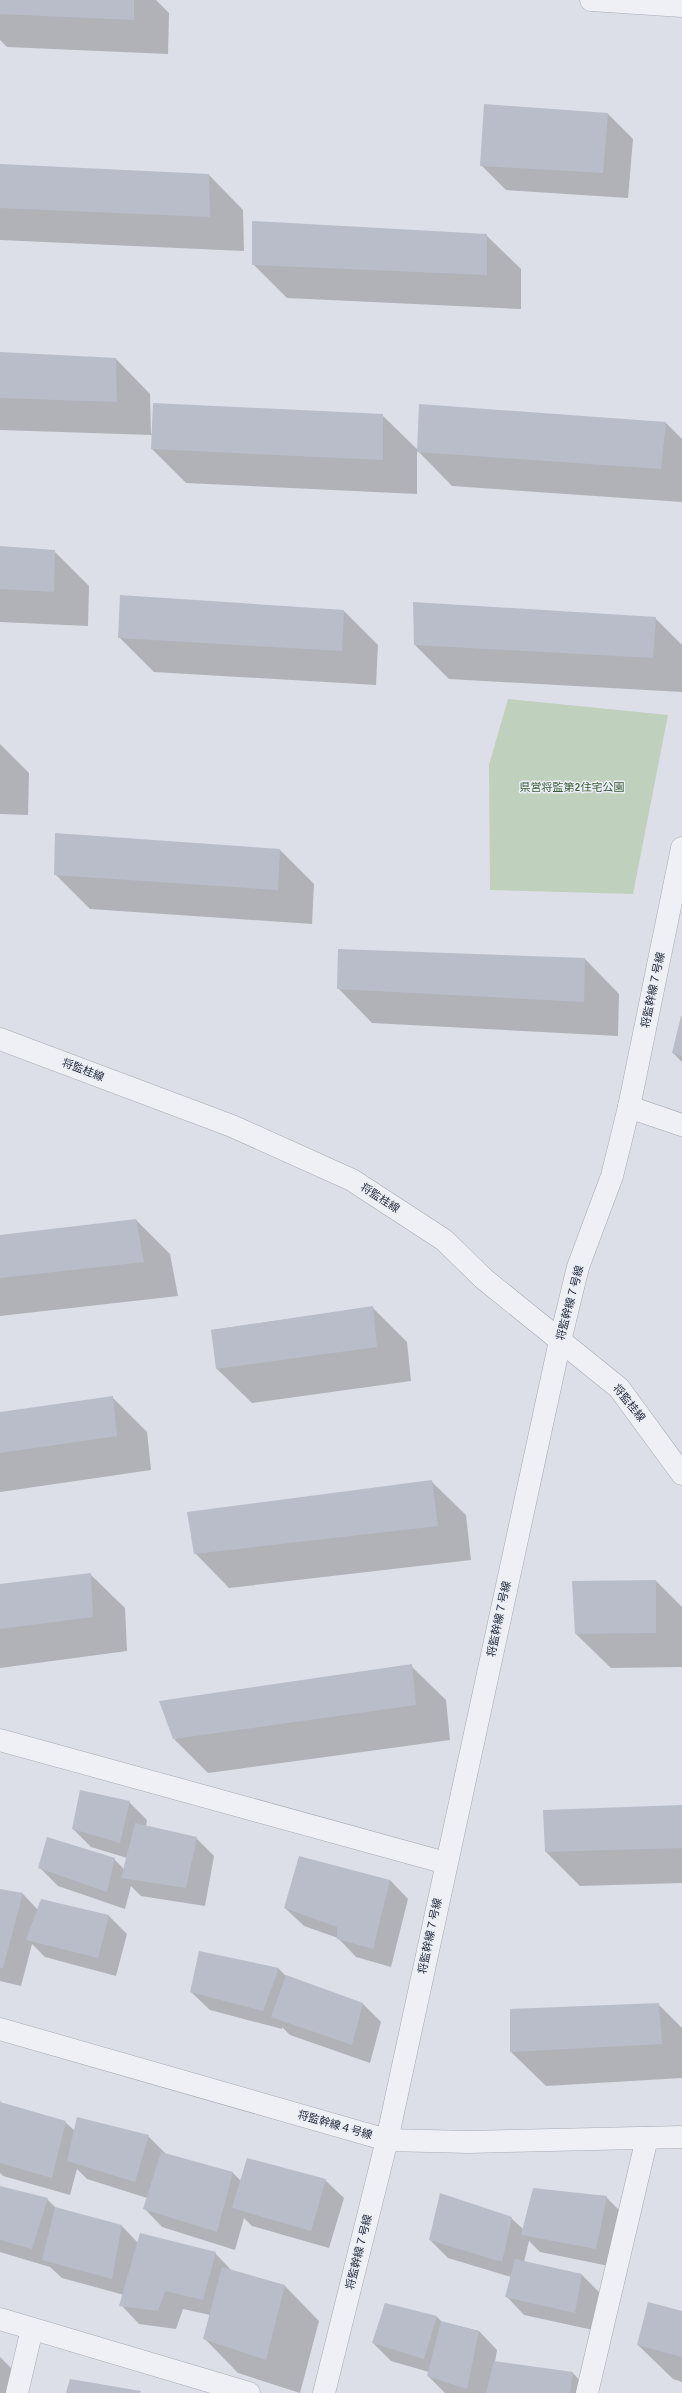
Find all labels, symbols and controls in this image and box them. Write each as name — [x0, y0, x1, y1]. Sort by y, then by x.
park label: 県営将監第2住宅公園 — [520, 781, 624, 794]
street label: 将監幹線７号線 — [639, 951, 667, 1029]
street label: 将監桂線 — [60, 1056, 106, 1084]
street label: 将監桂線 — [358, 1181, 402, 1215]
street label: 将監幹線７号線 — [554, 1264, 586, 1342]
street label: 将監桂線 — [610, 1382, 648, 1424]
street label: 将監幹線７号線 — [485, 1580, 513, 1658]
street label: 将監幹線７号線 — [416, 1897, 444, 1975]
street label: 将監幹線４号線 — [296, 2108, 374, 2142]
street label: 将監幹線７号線 — [343, 2213, 375, 2291]

